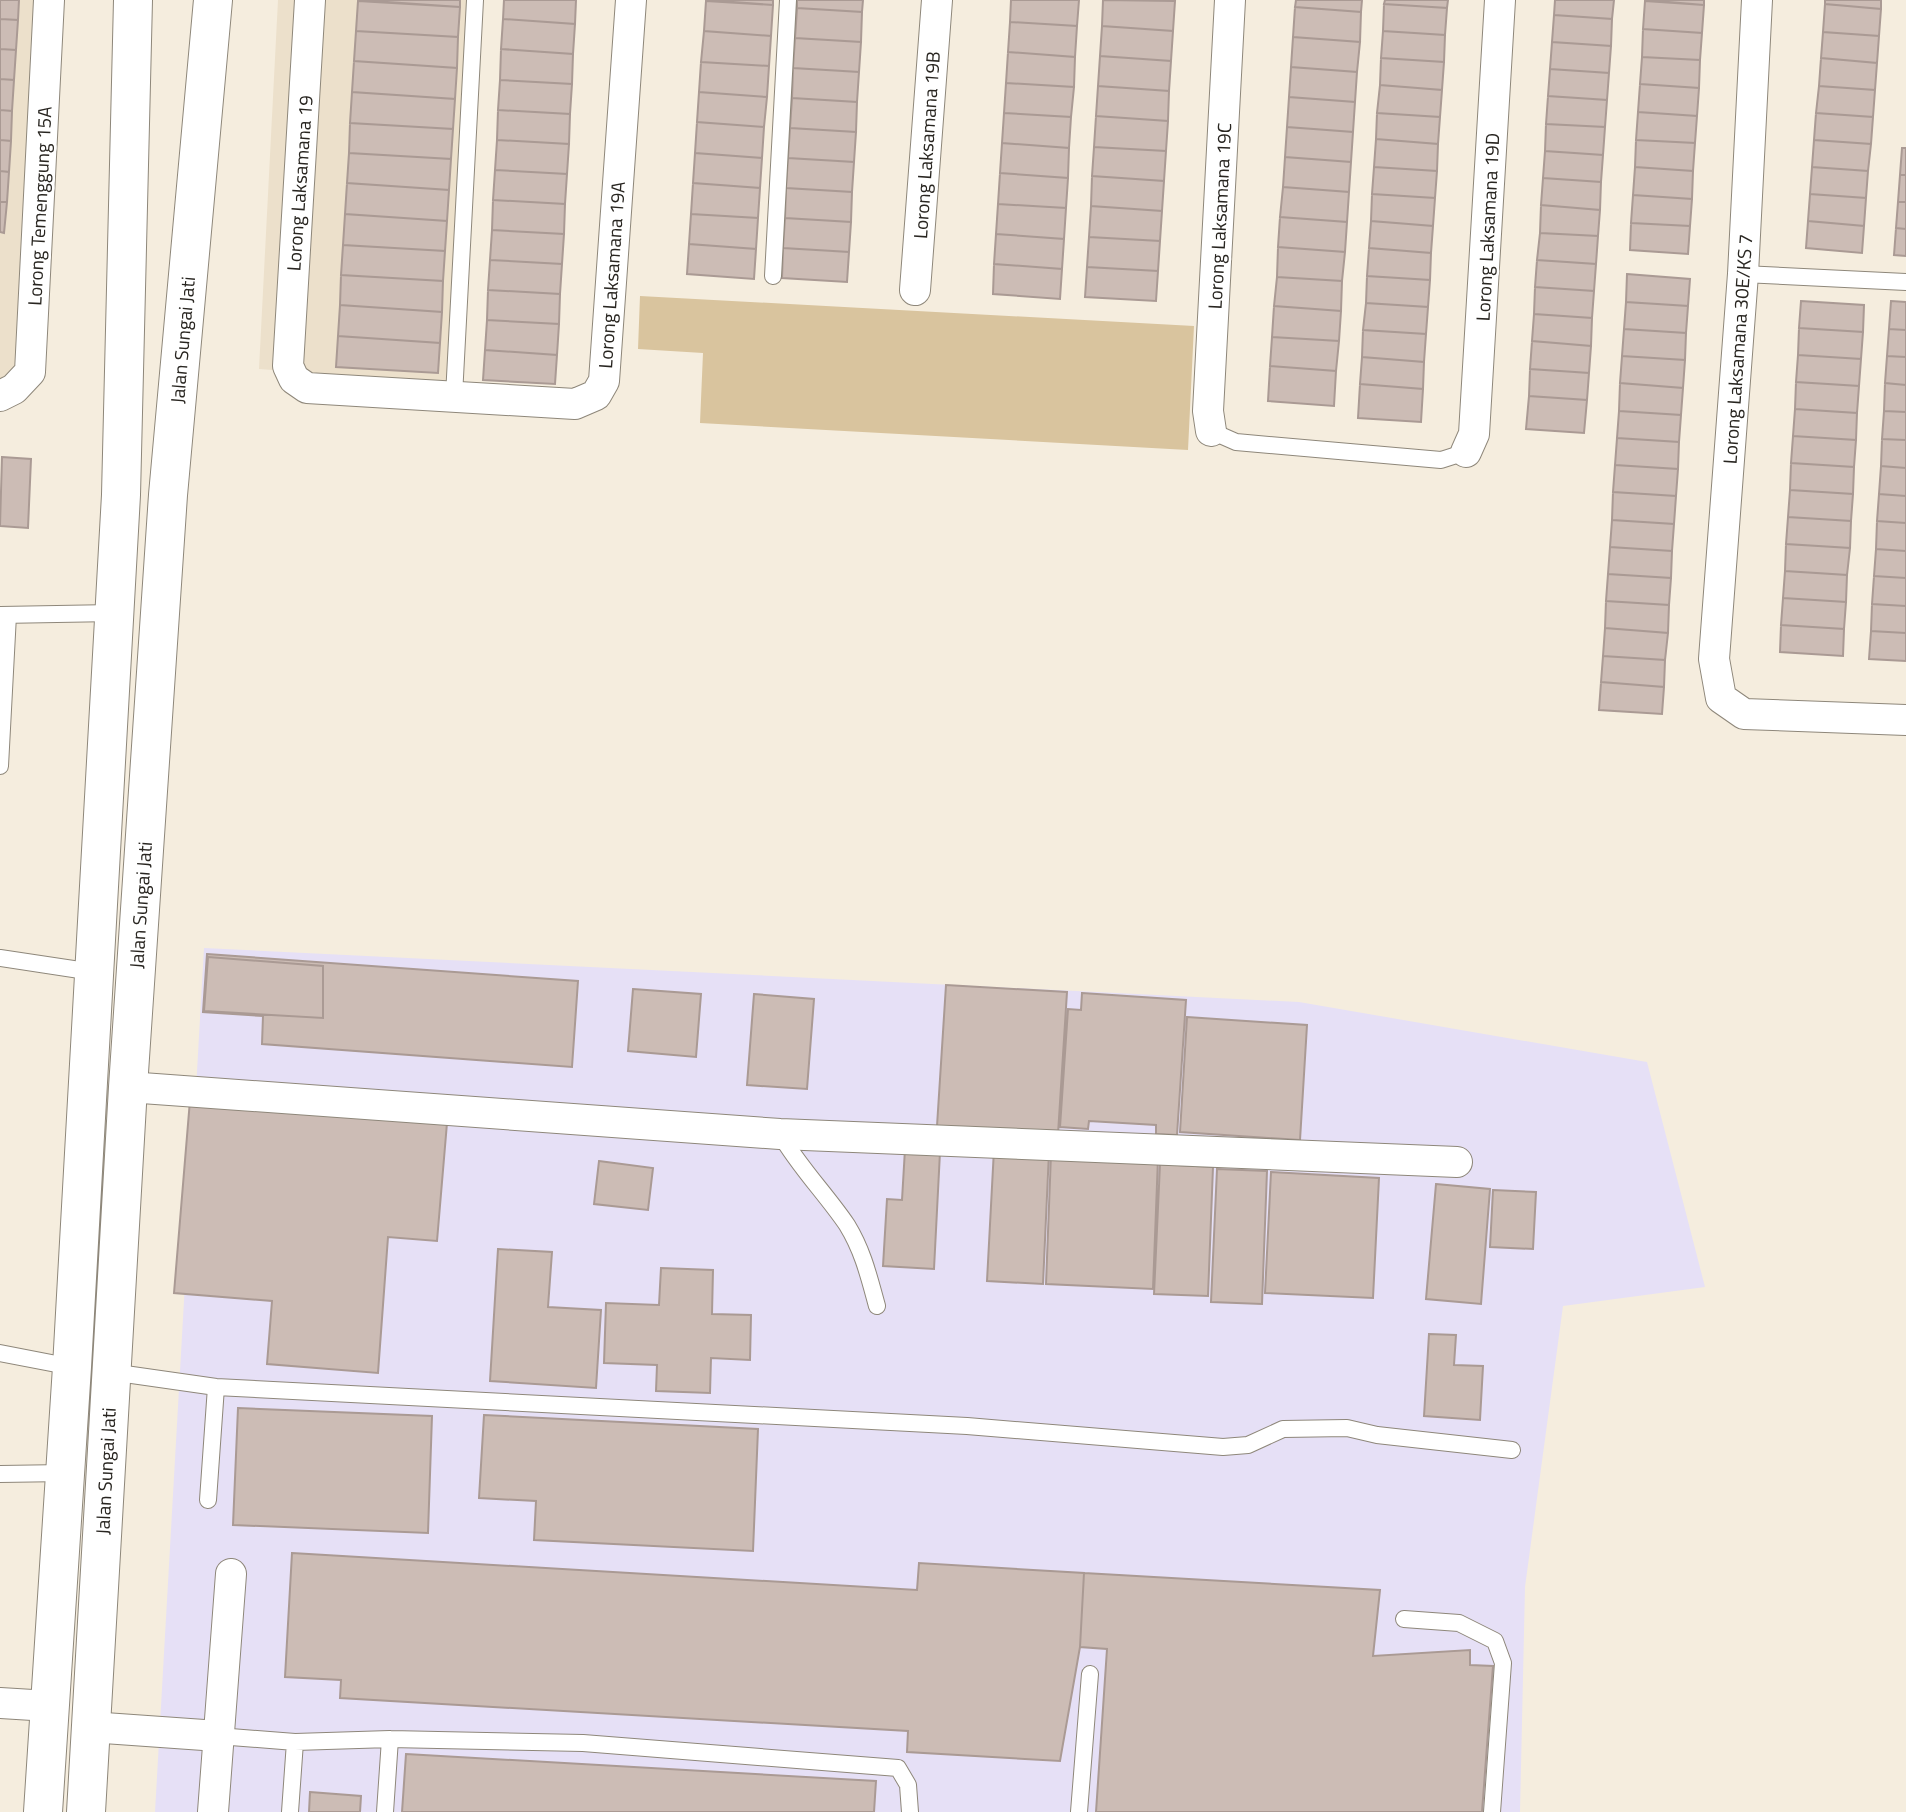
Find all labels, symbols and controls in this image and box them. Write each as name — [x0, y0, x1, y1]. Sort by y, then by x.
street label: Lorong Laksamana 19B — [905, 50, 947, 240]
street label: Lorong Laksamana 19 — [278, 94, 320, 272]
street label: Lorong Temenggung 15A — [19, 106, 59, 306]
street label: Lorong Laksamana 19C — [1200, 122, 1238, 310]
street label: Lorong Laksamana 19D — [1468, 132, 1506, 322]
street label: Lorong Laksamana 19A — [590, 180, 632, 370]
street label: Lorong Laksamana 30E/KS 7 — [1714, 233, 1760, 465]
street label: Jalan Sungai Jati — [162, 275, 202, 405]
street label: Jalan Sungai Jati — [121, 840, 159, 970]
street label: Jalan Sungai Jati — [87, 1407, 123, 1535]

